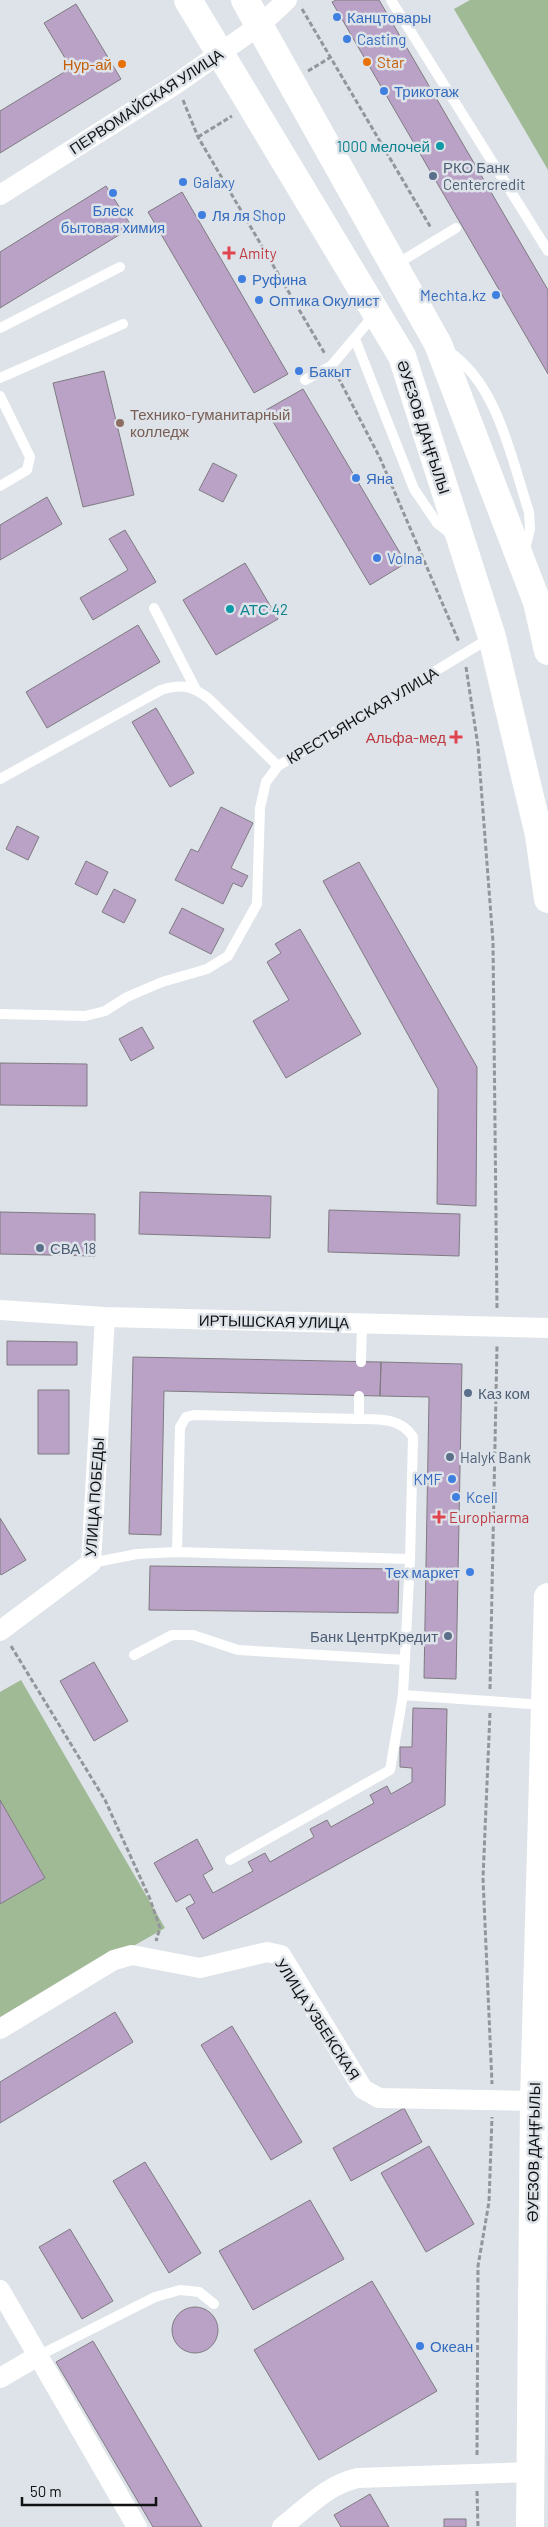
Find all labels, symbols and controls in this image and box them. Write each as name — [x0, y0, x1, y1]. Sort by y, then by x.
place label: Канцтовары — [347, 8, 431, 26]
marker: Канцтовары — [331, 11, 343, 23]
place label: Casting — [357, 30, 406, 48]
marker: Casting — [341, 33, 353, 45]
street label: ПЕРВОМАЙСКАЯ УЛИЦА — [66, 45, 226, 157]
place label: Star — [377, 53, 405, 71]
place label: Нур-ай — [63, 55, 112, 73]
marker: Star — [361, 56, 373, 68]
marker: Нур-ай — [116, 58, 128, 70]
place label: Трикотаж — [394, 82, 459, 100]
marker: Трикотаж — [378, 85, 390, 97]
place label: 1000 мелочей — [337, 137, 430, 155]
marker: 1000 мелочей — [434, 140, 446, 152]
place label: РКО Банк Centercredit — [443, 158, 525, 193]
marker: РКО Банк Centercredit — [427, 170, 439, 182]
place label: Galaxy — [193, 173, 235, 191]
marker: Galaxy — [177, 176, 189, 188]
marker: Блеск бытовая химия — [107, 187, 119, 199]
place label: Блеск бытовая химия — [61, 201, 165, 236]
place label: Ля ля Shop — [212, 206, 286, 224]
marker: Ля ля Shop — [196, 209, 208, 221]
place label: Amity — [239, 244, 277, 262]
marker: Amity — [223, 247, 235, 259]
place label: Руфина — [252, 270, 307, 288]
marker: Руфина — [236, 273, 248, 285]
place label: Mechta.kz — [420, 286, 486, 304]
marker: Mechta.kz — [490, 289, 502, 301]
place label: Оптика Окулист — [269, 291, 379, 309]
marker: Оптика Окулист — [253, 294, 265, 306]
street label: ӘУЕЗОВ ДАҢҒЫЛЫ — [394, 358, 454, 496]
place label: Бакыт — [309, 362, 352, 380]
marker: Бакыт — [293, 365, 305, 377]
place label: Технико-гуманитарный колледж — [130, 405, 290, 440]
marker: Технико-гуманитарный колледж — [114, 417, 126, 429]
place label: Яна — [366, 469, 394, 487]
marker: Яна — [350, 472, 362, 484]
place label: Volna — [387, 549, 422, 567]
marker: Volna — [371, 552, 383, 564]
place label: АТС 42 — [240, 600, 288, 618]
marker: АТС 42 — [224, 603, 236, 615]
street label: КРЕСТЬЯНСКАЯ УЛИЦА — [283, 663, 441, 767]
place label: Альфа-мед — [366, 728, 446, 746]
marker: Альфа-мед — [450, 731, 462, 743]
place label: СВА 18 — [50, 1239, 96, 1257]
marker: СВА 18 — [34, 1242, 46, 1254]
street label: ИРТЫШСКАЯ УЛИЦА — [199, 1311, 349, 1331]
place label: Каз ком — [478, 1384, 530, 1402]
marker: Каз ком — [462, 1387, 474, 1399]
street label: УЛИЦА ПОБЕДЫ — [81, 1437, 107, 1557]
place label: Halyk Bank — [460, 1448, 531, 1466]
marker: Halyk Bank — [444, 1451, 456, 1463]
place label: KMF — [414, 1470, 442, 1488]
marker: KMF — [446, 1473, 458, 1485]
place label: Kcell — [466, 1488, 498, 1506]
marker: Kcell — [450, 1491, 462, 1503]
place label: Europharma — [449, 1508, 529, 1526]
marker: Europharma — [433, 1511, 445, 1523]
place label: Тех маркет — [385, 1563, 460, 1581]
marker: Тех маркет — [464, 1566, 476, 1578]
place label: Банк ЦентрКредит — [310, 1627, 438, 1645]
marker: Банк ЦентрКредит — [442, 1630, 454, 1642]
street label: УЛИЦА УЗБЕКСКАЯ — [272, 1955, 364, 2083]
street label: ӘУЕЗОВ ДАҢҒЫЛЫ — [523, 2082, 543, 2222]
place label: Океан — [430, 2337, 473, 2355]
marker: Океан — [414, 2340, 426, 2352]
scale bar — [22, 2474, 156, 2506]
text: 50 m — [30, 2482, 62, 2500]

